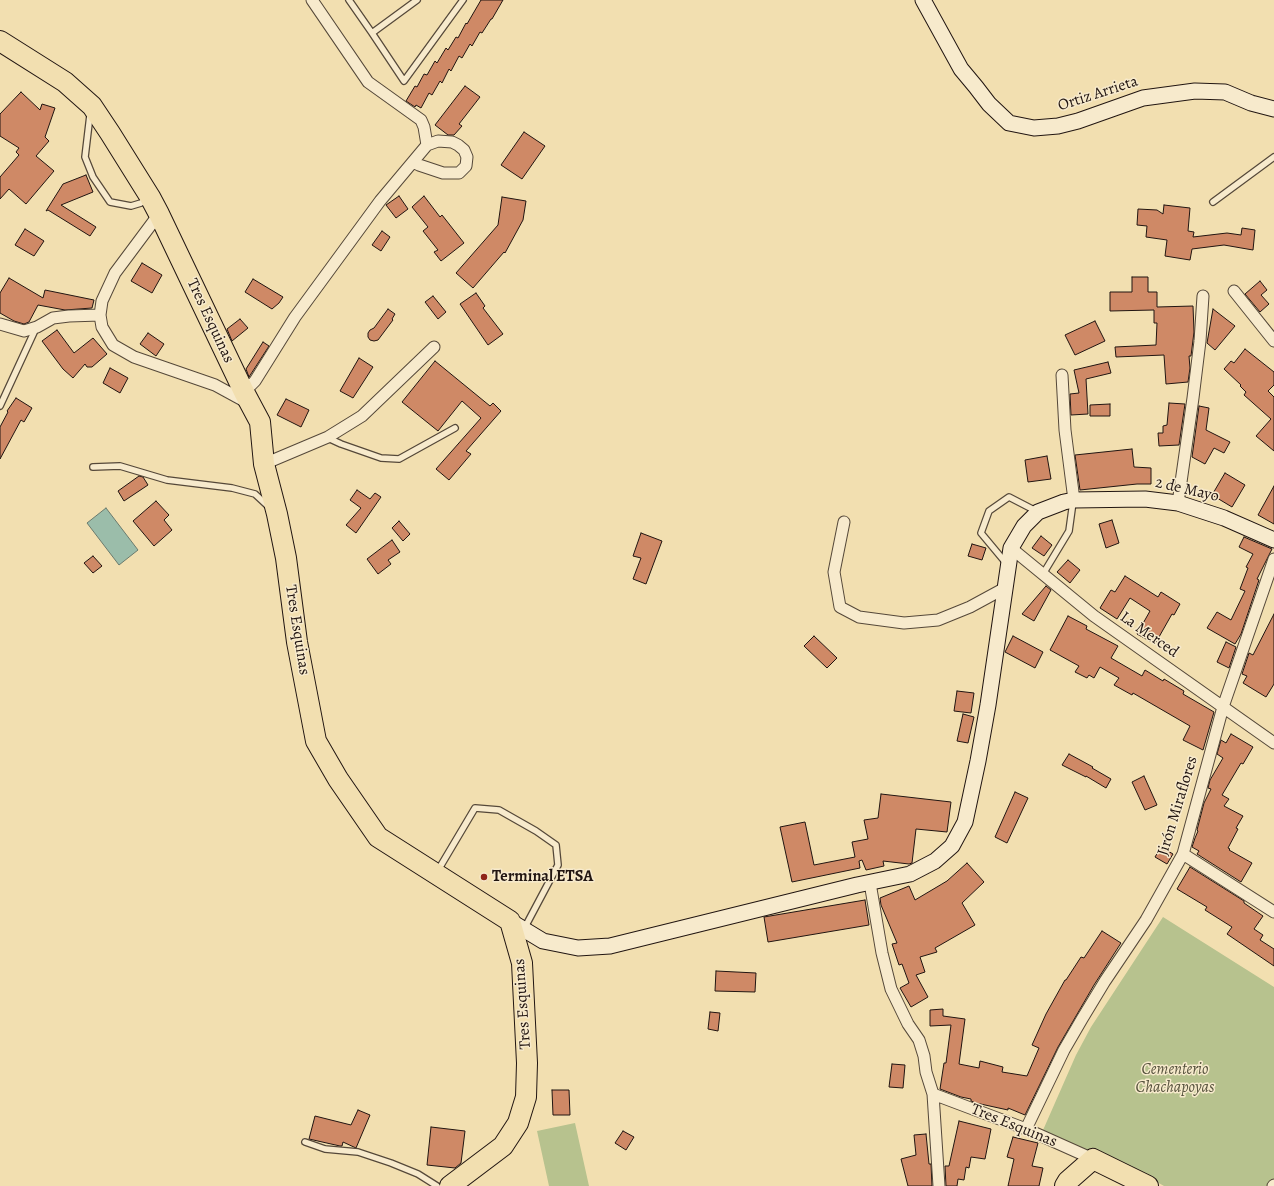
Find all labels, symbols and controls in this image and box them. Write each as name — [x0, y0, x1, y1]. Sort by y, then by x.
street label: Ortiz Arrieta — [1055, 72, 1141, 116]
street label: Tres Esquinas — [182, 276, 238, 366]
street label: 2 de Mayo — [1153, 473, 1221, 507]
street label: Tres Esquinas — [280, 584, 314, 676]
street label: La Merced — [1116, 608, 1182, 662]
street label: Jirón Miraflores — [1154, 754, 1202, 858]
place label: Terminal ETSA — [492, 867, 593, 887]
marker: Terminal ETSA — [479, 872, 489, 882]
street label: Tres Esquinas — [510, 958, 536, 1050]
park label: Cementerio Chachapoyas — [1136, 1060, 1214, 1098]
street label: Tres Esquinas — [968, 1100, 1060, 1152]

